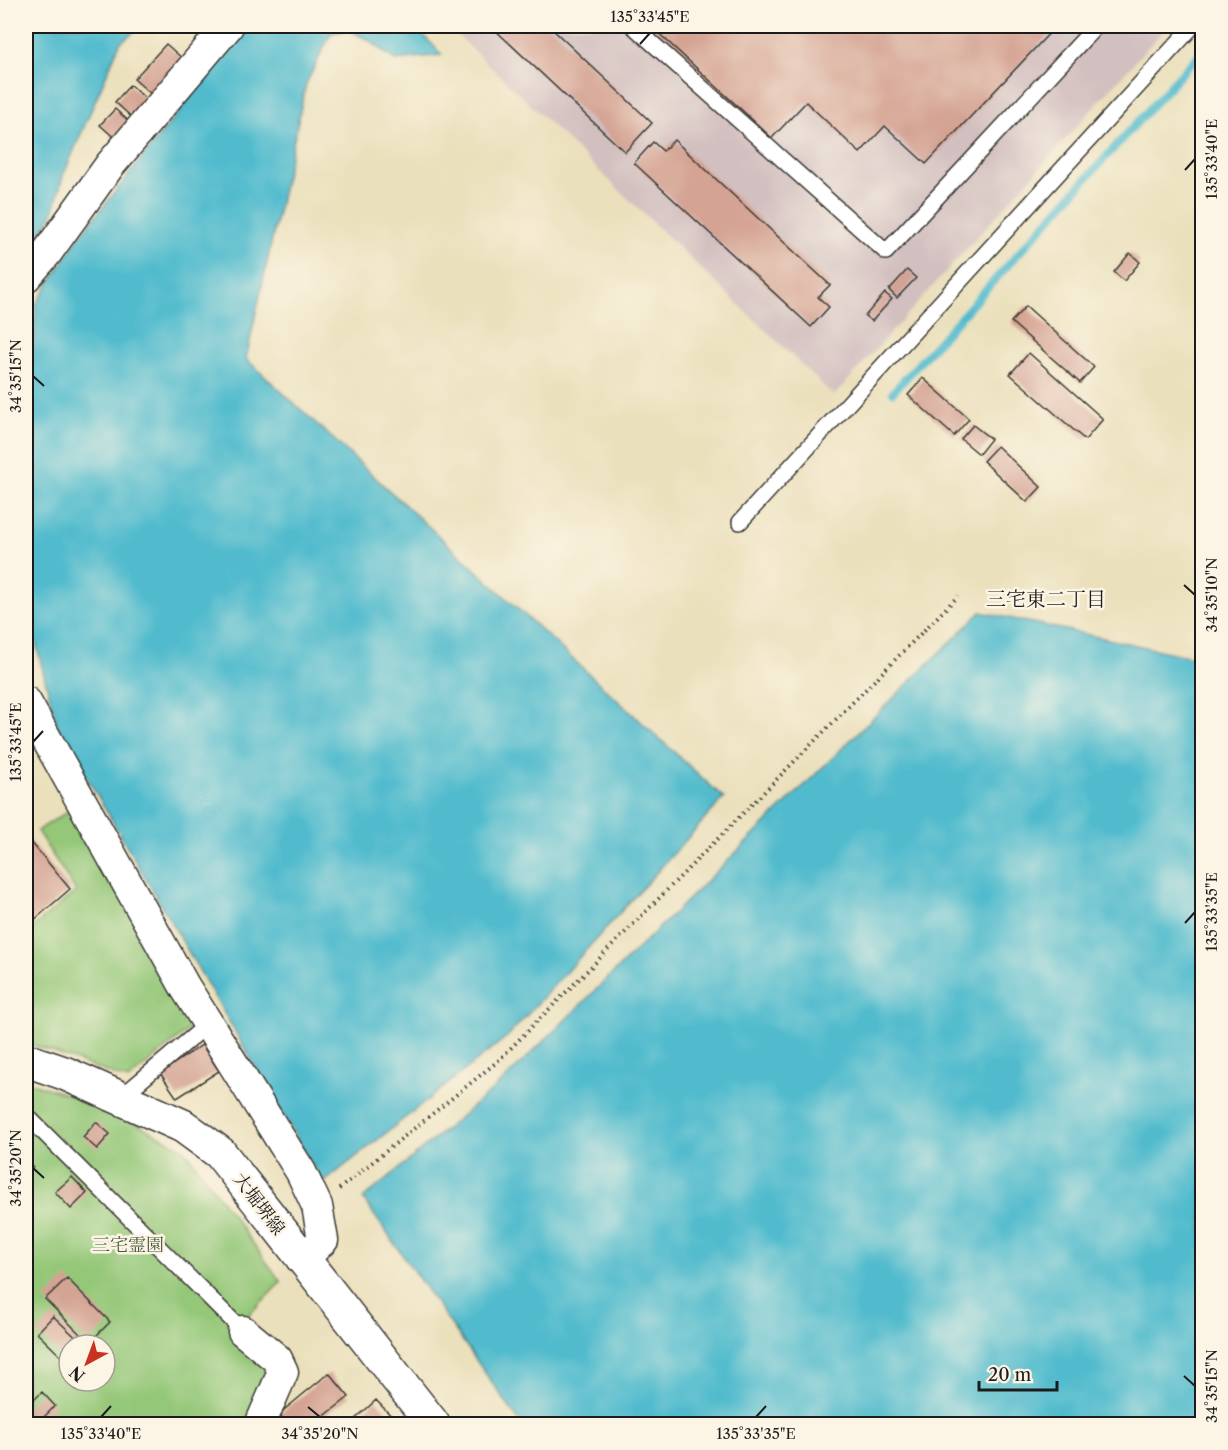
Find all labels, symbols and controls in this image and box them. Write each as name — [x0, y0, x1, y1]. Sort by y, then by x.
text: 135°33'45"E — [610, 7, 690, 26]
text: 135°33'40"E — [1202, 119, 1221, 199]
text: 34°35'15"N — [6, 339, 25, 413]
text: 34°35'10"N — [1202, 557, 1221, 633]
district label: 三宅東二丁目 — [986, 587, 1106, 611]
text: 135°33'45"E — [6, 702, 25, 782]
text: 135°33'35"E — [1202, 872, 1221, 952]
text: 34°35'20"N — [6, 1129, 25, 1207]
street label: 大堀堺線 — [229, 1169, 289, 1239]
park label: 三宅霊園 — [92, 1234, 164, 1256]
north arrow — [57, 1333, 117, 1393]
text: 34°35'15"N — [1202, 1349, 1221, 1423]
scale bar — [979, 1354, 1057, 1392]
text: N — [65, 1362, 89, 1386]
text: 20 m — [988, 1364, 1032, 1386]
text: 135°33'40"E — [61, 1424, 141, 1443]
text: 34°35'20"N — [281, 1424, 359, 1443]
text: 135°33'35"E — [716, 1424, 796, 1443]

